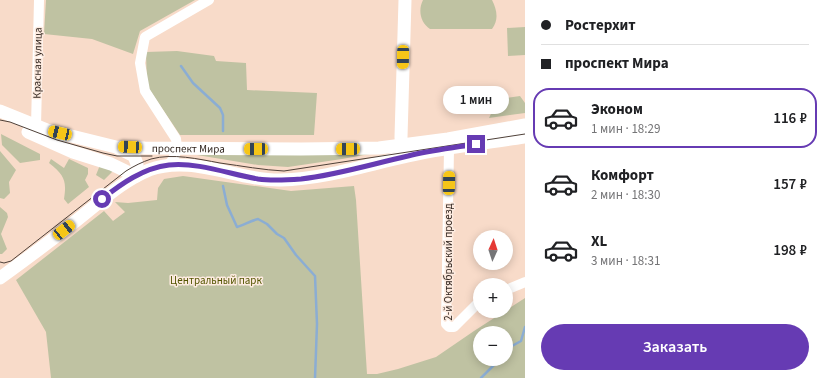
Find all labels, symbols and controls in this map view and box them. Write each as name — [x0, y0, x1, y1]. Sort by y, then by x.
text: Ростерхит — [565, 15, 636, 36]
street label: Красная улица — [29, 27, 46, 99]
car — [397, 45, 409, 69]
text: проспект Мира — [565, 53, 669, 74]
callout: 1 мин — [443, 86, 509, 114]
text: 1 мин — [460, 91, 492, 109]
text: Эконом — [591, 99, 643, 120]
icon: car — [543, 100, 579, 136]
text: 116 ₽ — [773, 108, 807, 129]
text: 1 мин · 18:29 — [591, 120, 660, 138]
car — [47, 124, 73, 142]
route end — [467, 135, 485, 153]
car — [118, 140, 142, 154]
street label: проспект Мира — [152, 141, 225, 157]
car — [244, 143, 268, 155]
car — [336, 143, 360, 155]
text: Комфорт — [591, 165, 654, 186]
icon: car — [543, 166, 579, 202]
car — [443, 171, 455, 195]
text: 157 ₽ — [773, 174, 807, 195]
text: 2 мин · 18:30 — [591, 186, 660, 204]
route start — [93, 190, 111, 208]
street label: 2-й Октябрьский проезд — [441, 203, 456, 321]
car — [51, 218, 77, 242]
north arrow — [473, 230, 513, 270]
map controls — [473, 230, 513, 366]
text: XL — [591, 231, 607, 252]
icon: car — [543, 232, 579, 268]
text: 198 ₽ — [773, 240, 807, 261]
text: 3 мин · 18:31 — [591, 252, 660, 270]
park label: Центральный парк — [170, 273, 262, 288]
button: + — [473, 278, 513, 318]
button: Заказать — [541, 324, 809, 370]
button: − — [473, 326, 513, 366]

